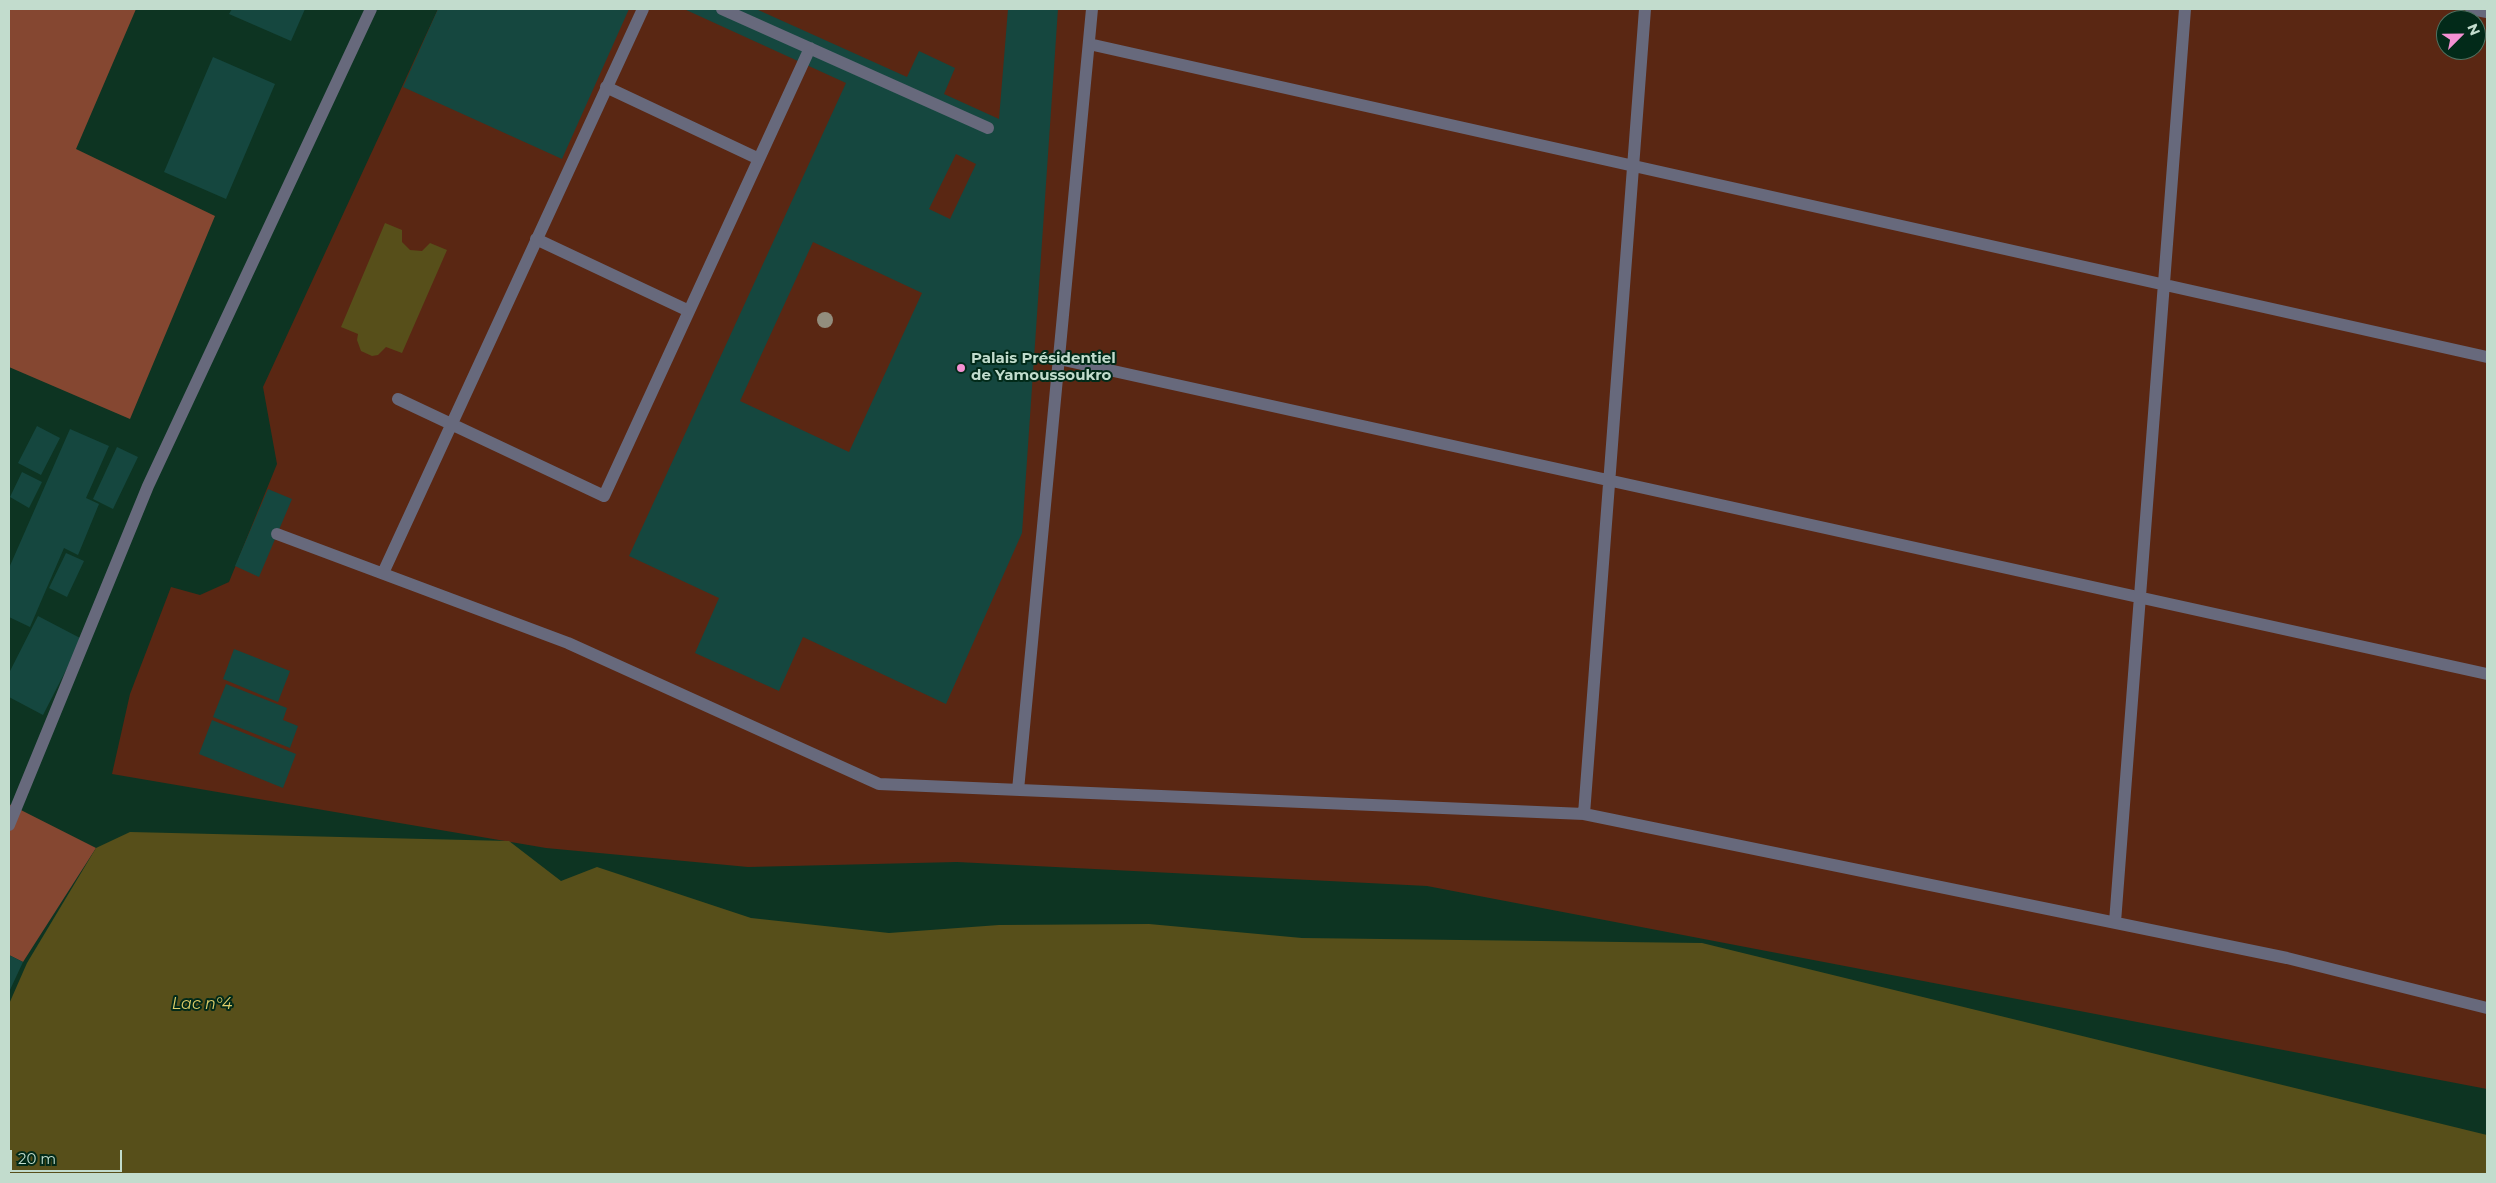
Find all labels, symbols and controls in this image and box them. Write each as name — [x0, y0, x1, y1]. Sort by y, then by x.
north arrow — [2436, 10, 2486, 60]
text: N — [2463, 21, 2484, 38]
place label: Palais Présidentiel de Yamoussoukro — [971, 350, 1116, 385]
marker: Palais Présidentiel de Yamoussoukro — [955, 362, 967, 374]
water label: Lac n°4 — [172, 994, 232, 1014]
scale bar — [12, 1140, 125, 1172]
text: 20 m — [18, 1149, 56, 1168]

